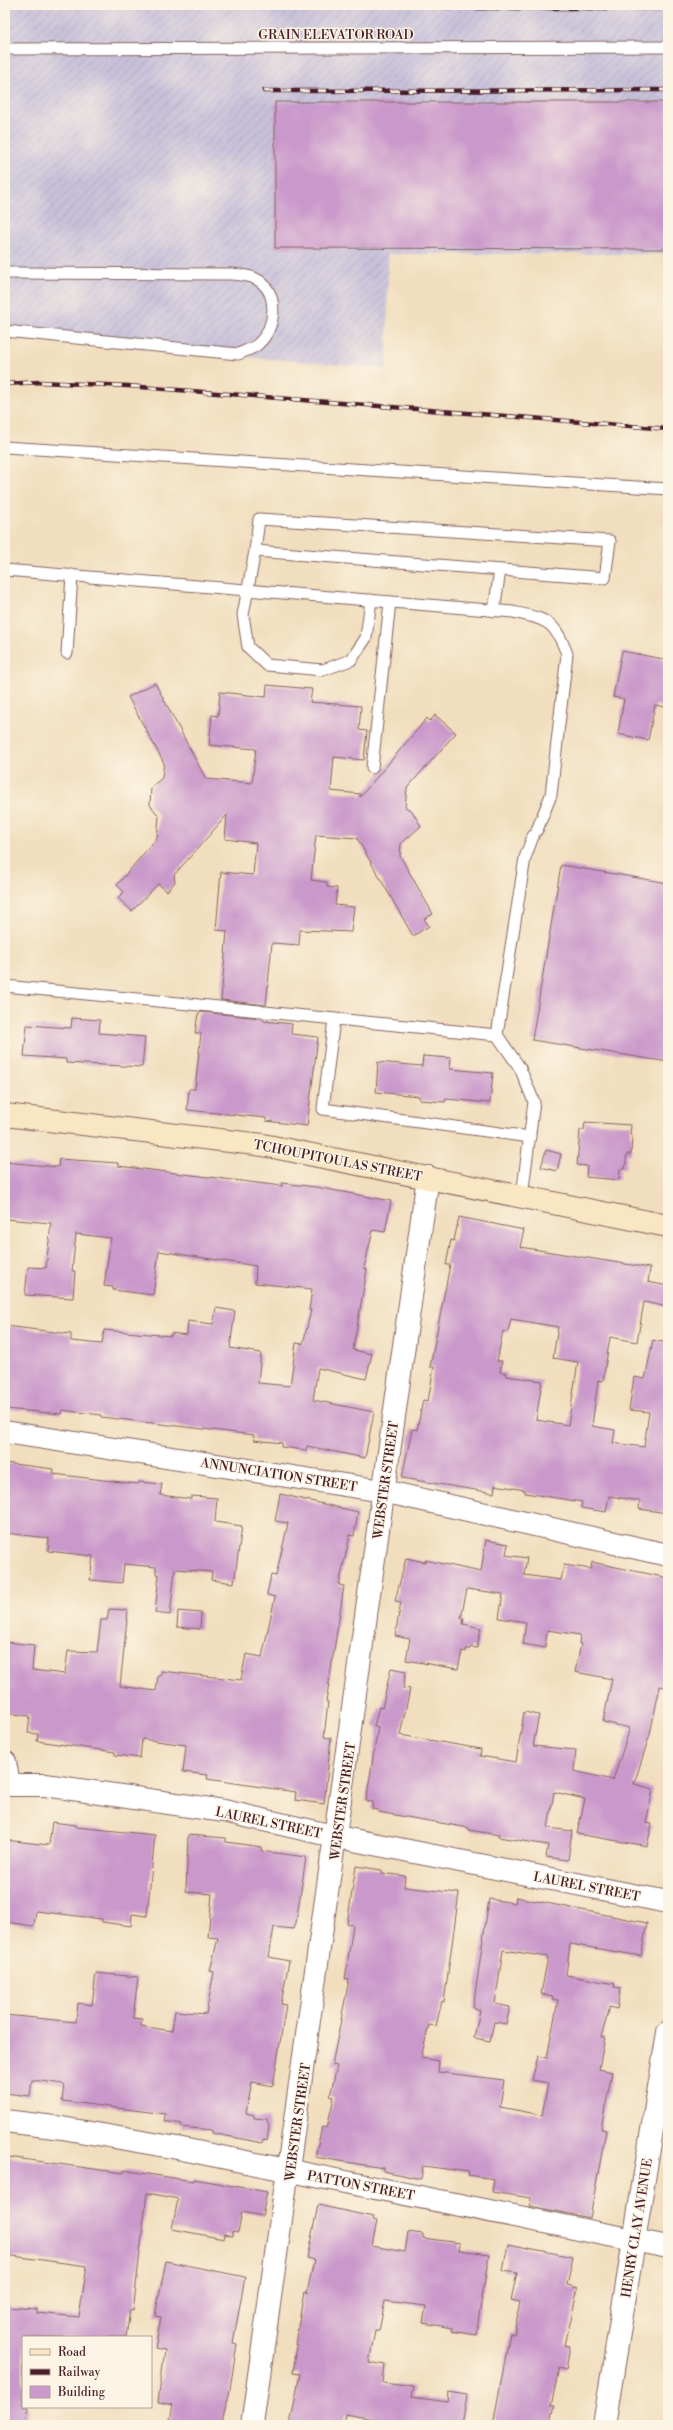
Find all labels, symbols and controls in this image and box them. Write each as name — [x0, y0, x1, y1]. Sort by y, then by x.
street label: GRAIN ELEVATOR ROAD — [258, 27, 414, 43]
street label: TCHOUPITOULAS STREET — [252, 1137, 424, 1185]
street label: WEBSTER STREET — [370, 1420, 402, 1541]
street label: ANNUNCIATION STREET — [198, 1455, 358, 1495]
street label: WEBSTER STREET — [327, 1741, 359, 1862]
street label: LAUREL STREET — [214, 1804, 324, 1842]
street label: LAUREL STREET — [532, 1869, 642, 1905]
street label: WEBSTER STREET — [282, 2062, 314, 2183]
street label: HENRY CLAY AVENUE — [618, 2157, 656, 2299]
street label: PATTON STREET — [306, 2168, 416, 2204]
legend — [22, 2336, 152, 2408]
text: Road — [58, 2345, 86, 2360]
text: Railway — [58, 2365, 100, 2380]
text: Building — [57, 2385, 106, 2400]

